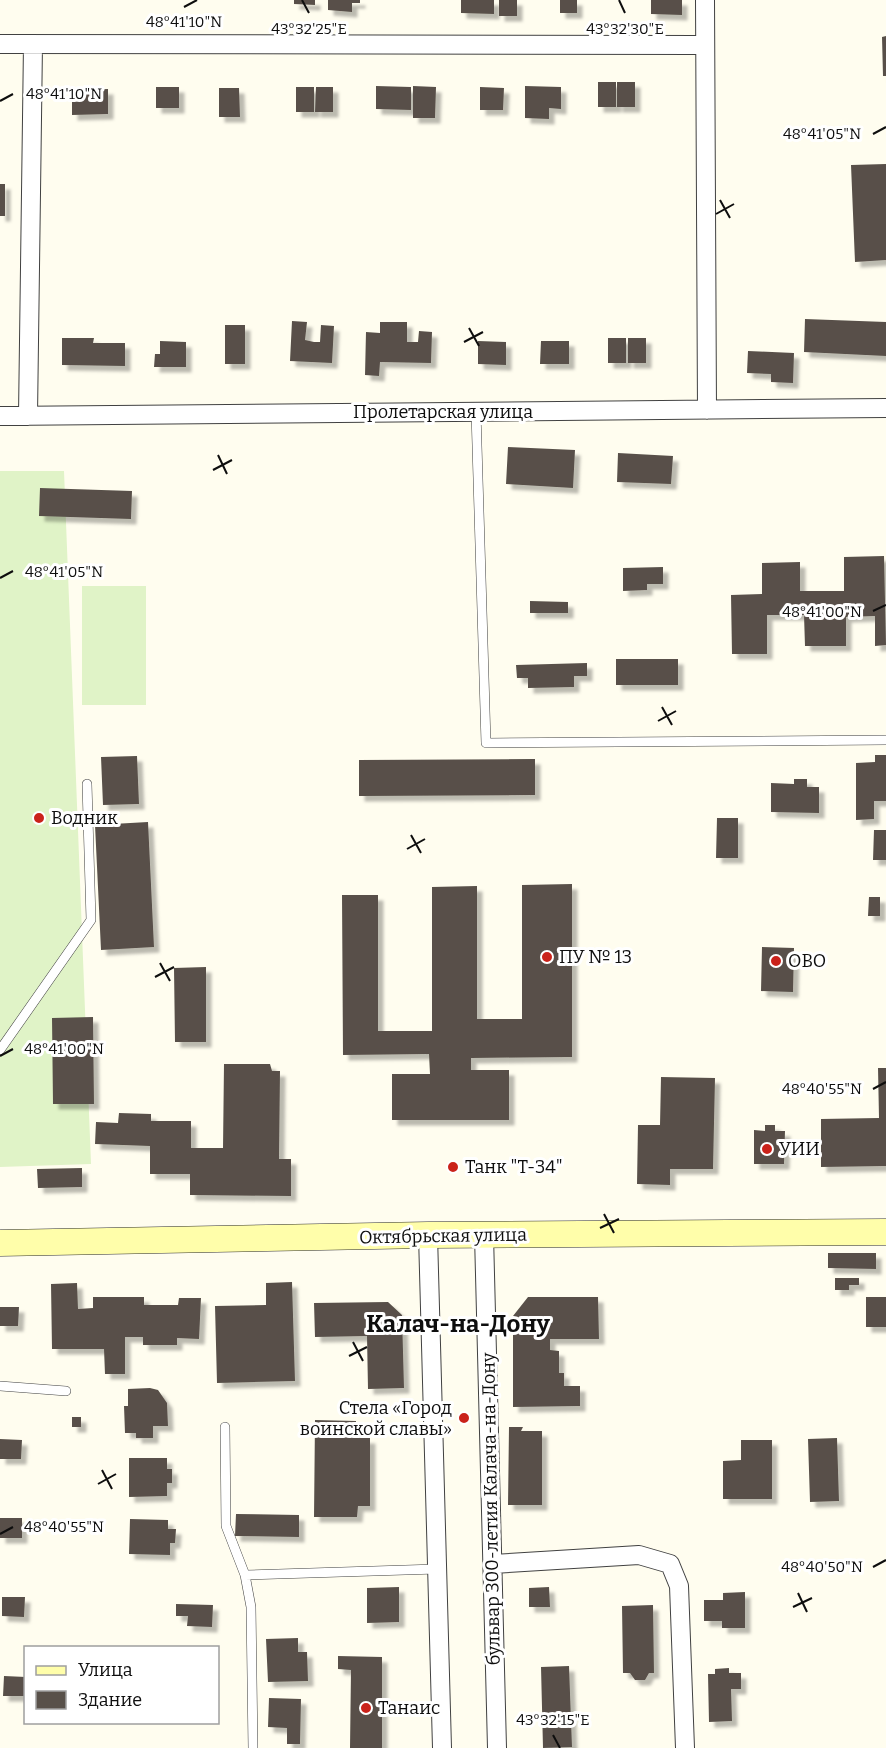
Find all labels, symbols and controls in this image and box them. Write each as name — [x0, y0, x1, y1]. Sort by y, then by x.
text: 48°41'10"N — [146, 13, 222, 31]
text: 43°32'25"E — [271, 20, 347, 38]
text: 43°32'30"E — [586, 20, 664, 38]
text: 48°41'10"N — [26, 85, 102, 103]
text: 48°41'05"N — [783, 125, 861, 143]
street label: Пролетарская улица — [353, 401, 533, 423]
text: 48°41'05"N — [25, 563, 103, 581]
text: 48°41'00"N — [782, 603, 862, 621]
place label: Водник — [51, 807, 118, 829]
marker: Водник — [32, 811, 46, 825]
place label: ПУ № 13 — [559, 946, 632, 968]
marker: ПУ № 13 — [540, 950, 554, 964]
place label: ОВО — [788, 950, 826, 972]
marker: ОВО — [769, 954, 783, 968]
text: 48°41'00"N — [24, 1040, 104, 1058]
text: 48°40'55"N — [782, 1080, 862, 1098]
place label: УИИ — [779, 1138, 820, 1160]
marker: УИИ — [760, 1142, 774, 1156]
place label: Танк "Т-34" — [465, 1156, 563, 1178]
marker: Танк "Т-34" — [446, 1160, 460, 1174]
street label: Октябрьская улица — [359, 1224, 527, 1248]
district label: Калач-на-Дону — [366, 1310, 550, 1338]
street label: бульвар 300-летия Калача-на-Дону — [477, 1352, 505, 1666]
place label: Стела «Город воинской славы» — [300, 1397, 452, 1440]
marker: Стела «Город воинской славы» — [457, 1411, 471, 1425]
text: 48°40'55"N — [24, 1518, 104, 1536]
text: 48°40'50"N — [781, 1558, 863, 1576]
legend — [24, 1646, 219, 1724]
text: Улица — [78, 1659, 133, 1681]
text: Здание — [78, 1689, 142, 1711]
place label: Танаис — [378, 1697, 440, 1719]
marker: Танаис — [359, 1701, 373, 1715]
text: 43°32'15"E — [516, 1711, 590, 1729]

